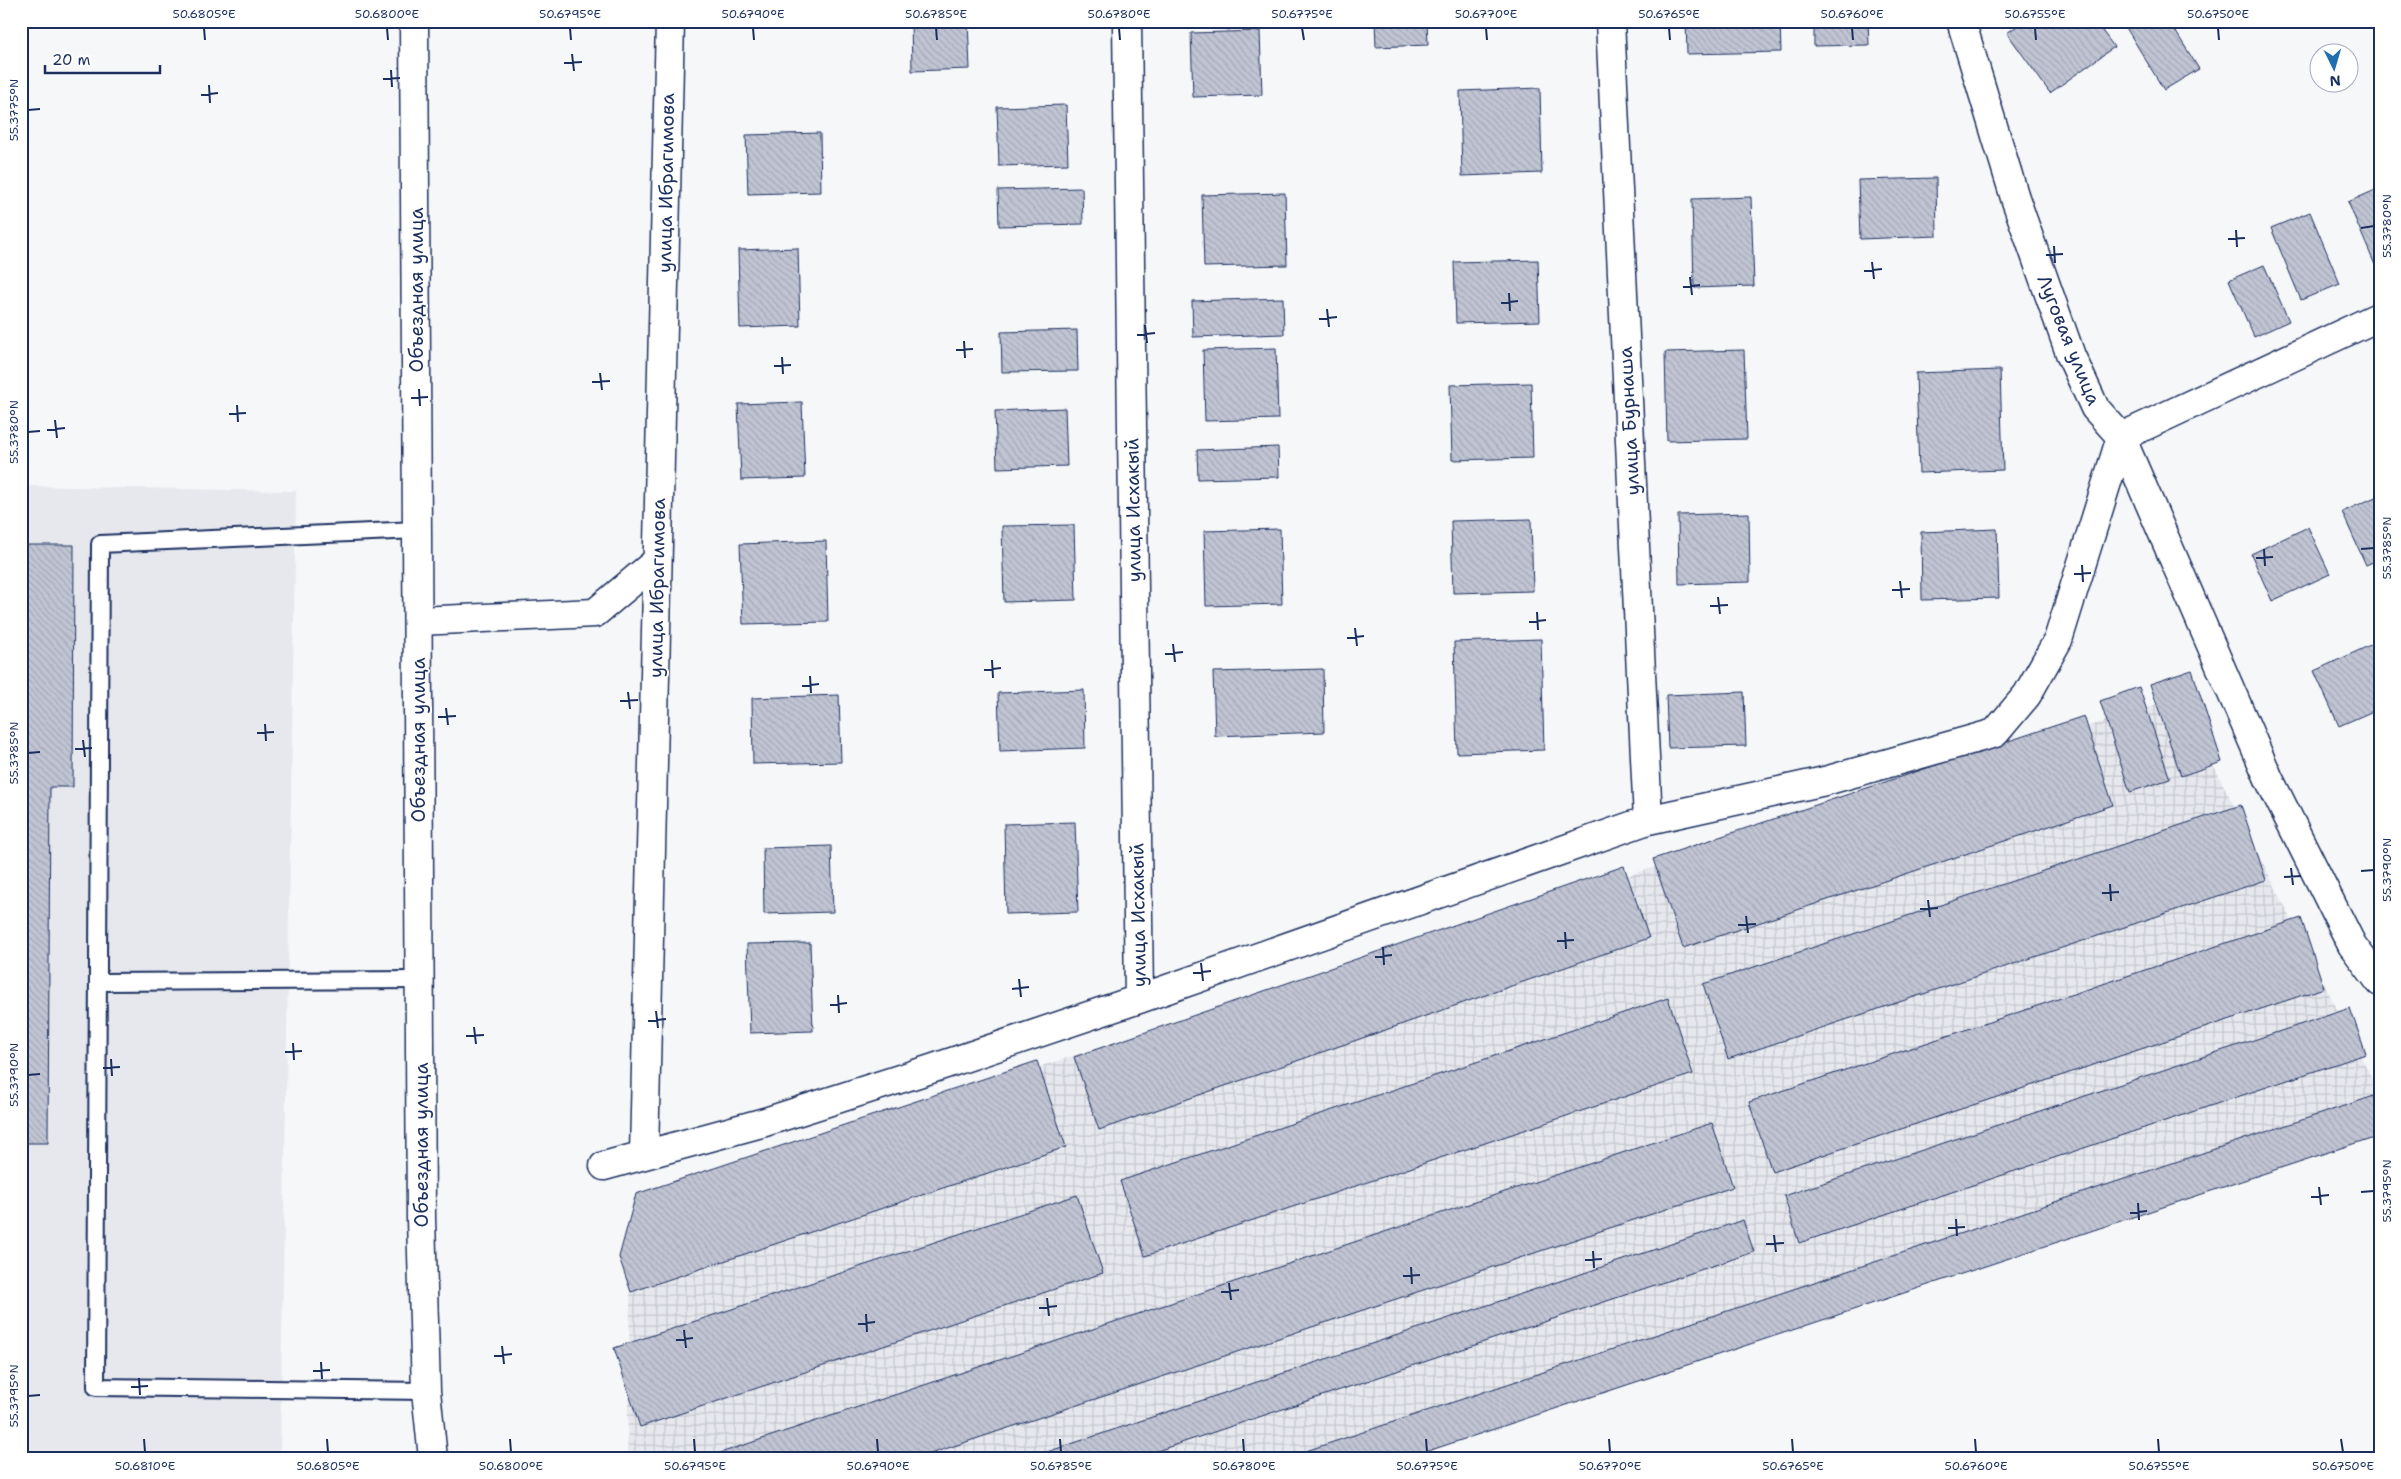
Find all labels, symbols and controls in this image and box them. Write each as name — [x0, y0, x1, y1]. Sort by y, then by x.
text: 50.6805°E — [172, 6, 236, 22]
text: 50.6800°E — [355, 6, 419, 22]
text: 50.6795°E — [539, 6, 601, 22]
text: 50.6790°E — [721, 6, 785, 22]
text: 50.6785°E — [905, 6, 967, 22]
text: 50.6780°E — [1087, 6, 1151, 22]
text: 50.6775°E — [1271, 6, 1333, 22]
text: 50.6770°E — [1455, 6, 1517, 22]
text: 50.6765°E — [1638, 6, 1700, 22]
text: 50.6760°E — [1821, 6, 1883, 22]
text: 50.6755°E — [2005, 6, 2065, 22]
text: 50.6750°E — [2187, 6, 2249, 22]
scale bar — [45, 42, 160, 74]
north arrow — [2308, 42, 2358, 92]
text: 20 m — [52, 50, 91, 70]
text: N — [2329, 72, 2341, 90]
text: 55.3775°N — [6, 79, 22, 141]
street label: улица Ибрагимова — [652, 93, 680, 273]
text: 55.3780°N — [2379, 194, 2395, 258]
street label: Объездная улица — [404, 207, 429, 373]
street label: Луговая улица — [2031, 271, 2107, 409]
street label: улица Бурнаша — [1613, 346, 1645, 496]
text: 55.3780°N — [6, 400, 22, 464]
street label: улица Исхакый — [1119, 438, 1147, 582]
street label: улица Ибрагимова — [643, 498, 671, 678]
text: 55.3785°N — [2379, 517, 2395, 579]
street label: Объездная улица — [406, 657, 431, 823]
text: 55.3785°N — [6, 722, 22, 784]
text: 55.3790°N — [2379, 838, 2395, 902]
street label: улица Исхакый — [1124, 843, 1152, 987]
text: 55.3790°N — [6, 1043, 22, 1107]
street label: Объездная улица — [409, 1062, 434, 1228]
text: 55.3795°N — [2379, 1159, 2395, 1223]
text: 55.3795°N — [6, 1364, 22, 1428]
text: 50.6810°E — [115, 1458, 175, 1474]
text: 50.6805°E — [296, 1458, 360, 1474]
text: 50.6800°E — [479, 1458, 543, 1474]
text: 50.6795°E — [664, 1458, 726, 1474]
text: 50.6790°E — [846, 1458, 910, 1474]
text: 50.6785°E — [1030, 1458, 1092, 1474]
text: 50.6780°E — [1212, 1458, 1276, 1474]
text: 50.6775°E — [1396, 1458, 1458, 1474]
text: 50.6770°E — [1579, 1458, 1641, 1474]
text: 50.6765°E — [1762, 1458, 1824, 1474]
text: 50.6760°E — [1945, 1458, 2007, 1474]
text: 50.6755°E — [2129, 1458, 2189, 1474]
text: 50.6750°E — [2312, 1458, 2374, 1474]

